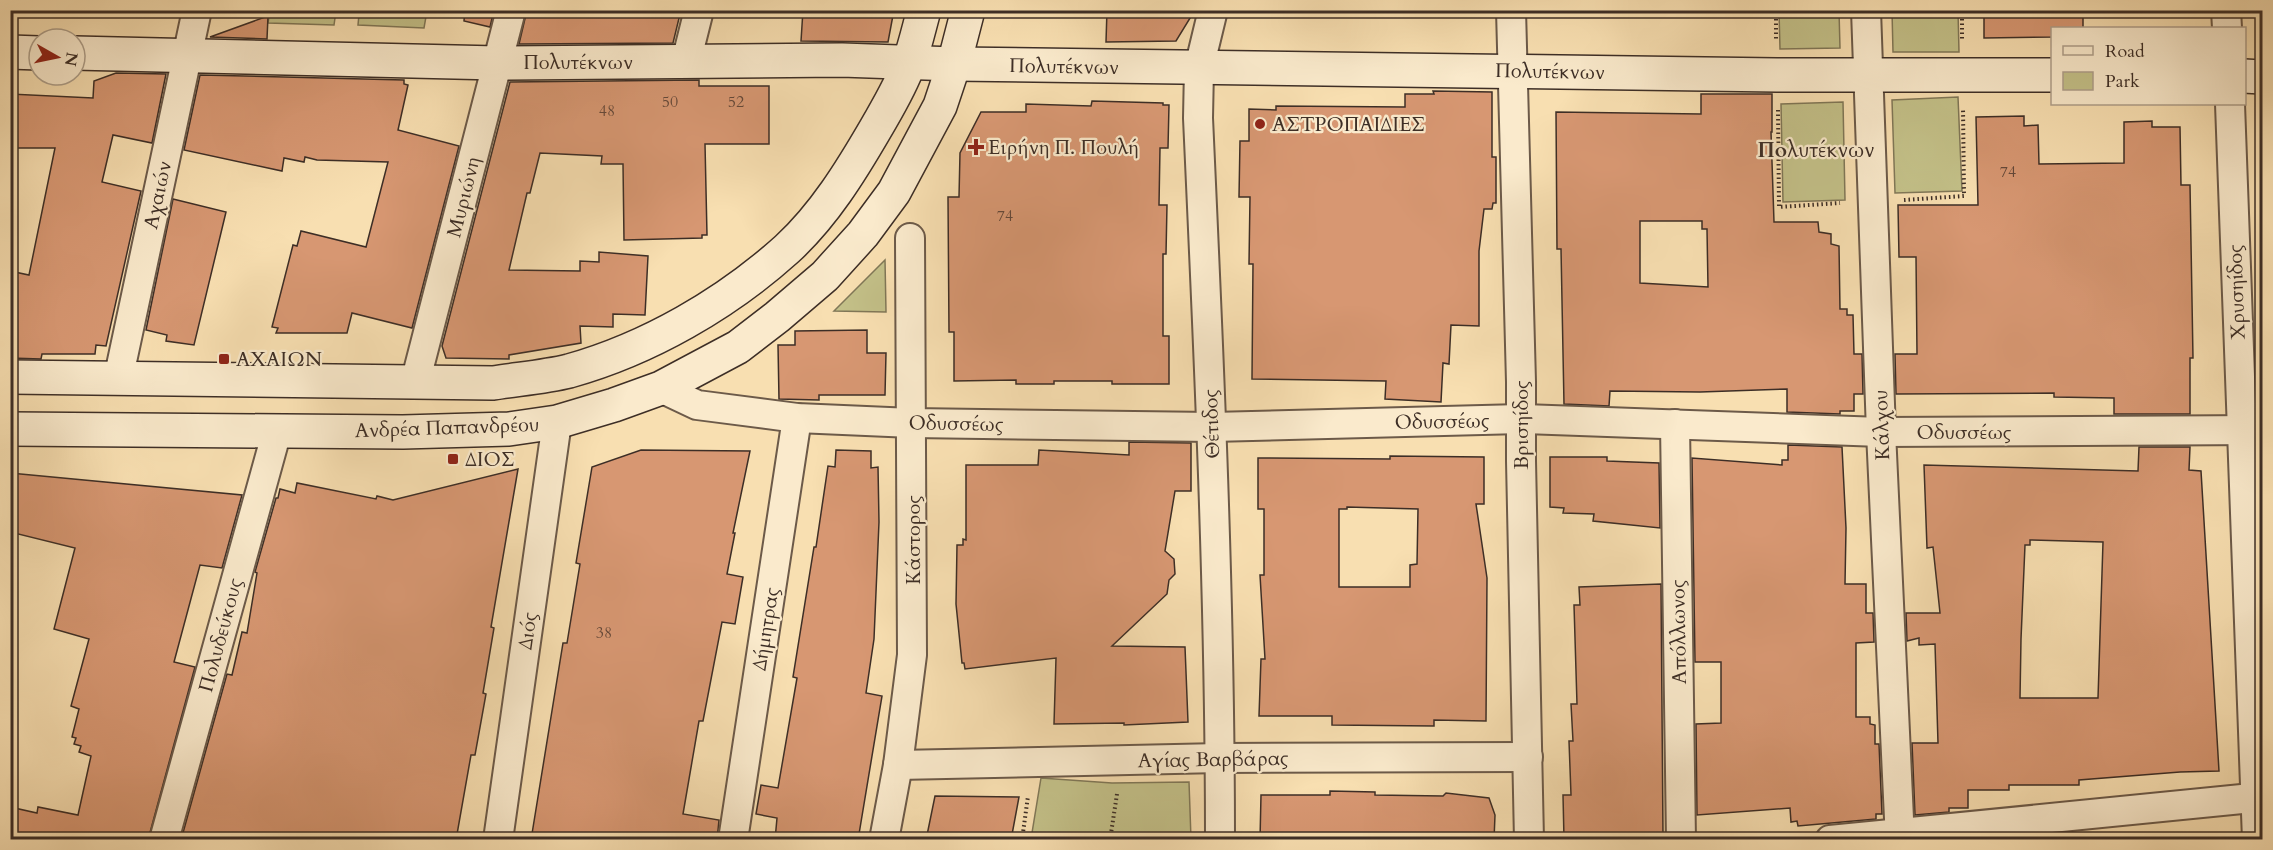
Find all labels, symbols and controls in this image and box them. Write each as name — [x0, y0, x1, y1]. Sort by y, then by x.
north arrow — [27, 27, 87, 87]
legend — [2051, 27, 2246, 105]
text: Road — [2105, 39, 2145, 64]
street label: Πολυτέκνων — [523, 49, 633, 76]
text: N — [59, 51, 83, 68]
street label: Πολυτέκνων — [1009, 52, 1119, 81]
street label: Πολυτέκνων — [1495, 57, 1605, 86]
text: Park — [2105, 69, 2140, 94]
house number: 50 — [662, 91, 678, 113]
house number: 52 — [728, 91, 744, 113]
house number: 48 — [599, 100, 615, 122]
place label: ΑΣΤΡΟΠΑΙΔΙΕΣ — [1272, 111, 1425, 138]
marker: ΑΣΤΡΟΠΑΙΔΙΕΣ — [1253, 117, 1267, 131]
place label: Ειρήνη Π. Πουλή — [988, 134, 1139, 161]
district label: Πολυτέκνων — [1757, 136, 1875, 165]
marker: Ειρήνη Π. Πουλή — [969, 140, 983, 154]
street label: Μυριώνη — [440, 154, 487, 240]
street label: Αχαιών — [137, 159, 178, 231]
house number: 74 — [2000, 161, 2016, 183]
house number: 74 — [997, 205, 1013, 227]
street label: Χρυσηίδος — [2221, 243, 2252, 340]
place label: ΑΧΑΙΩΝ — [236, 346, 322, 373]
marker: ΑΧΑΙΩΝ — [217, 352, 231, 366]
street label: Βρισηίδος — [1508, 380, 1535, 470]
street label: Θέτιδος — [1197, 388, 1226, 459]
street label: Κάλχου — [1867, 389, 1896, 461]
street label: Οδυσσέως — [1394, 407, 1490, 436]
street label: Οδυσσέως — [908, 409, 1004, 438]
street label: Ανδρέα Παπανδρέου — [354, 411, 540, 444]
street label: Οδυσσέως — [1917, 419, 2012, 446]
place label: ΔΙΟΣ — [465, 446, 515, 473]
marker: ΔΙΟΣ — [446, 452, 460, 466]
street label: Κάστορος — [900, 495, 927, 585]
street label: Πολυδεύκους — [192, 575, 249, 695]
street label: Απόλλωνος — [1664, 579, 1693, 685]
street label: Δήμητρας — [746, 585, 785, 673]
street label: Διός — [512, 610, 544, 652]
house number: 38 — [596, 622, 612, 644]
street label: Αγίας Βαρβάρας — [1137, 745, 1289, 774]

